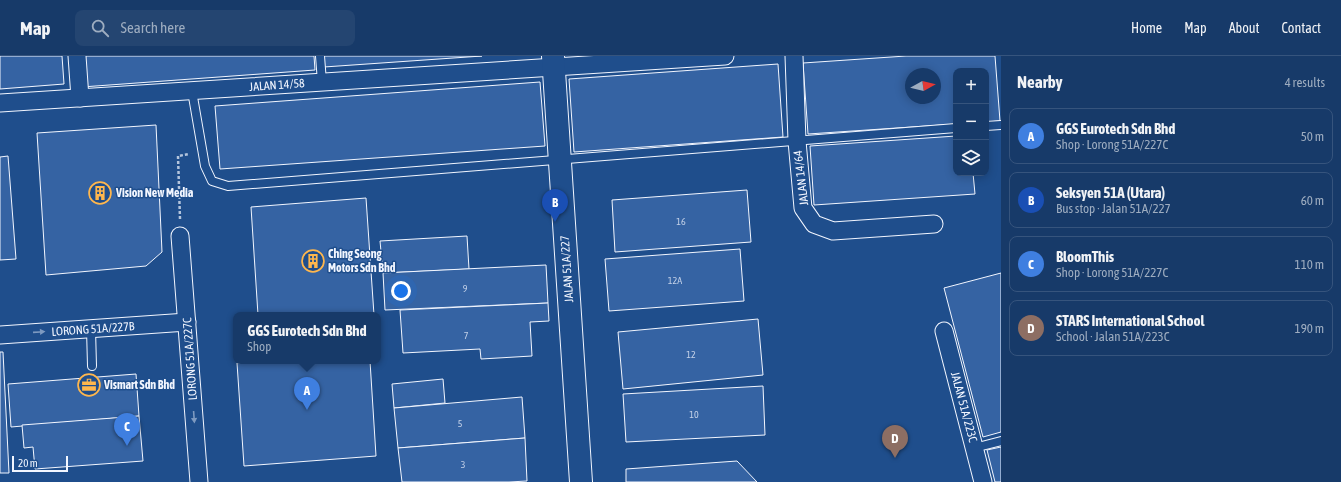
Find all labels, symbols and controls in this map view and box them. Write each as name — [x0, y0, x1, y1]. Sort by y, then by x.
search box — [75, 10, 355, 46]
text: Map — [20, 17, 51, 39]
icon: search — [89, 17, 111, 39]
text: Search here — [121, 19, 185, 36]
text: Home — [1131, 20, 1162, 36]
text: Map — [1184, 20, 1207, 36]
text: About — [1229, 20, 1260, 36]
text: Contact — [1282, 20, 1321, 36]
north arrow — [905, 68, 941, 104]
map controls — [953, 68, 989, 176]
button: + — [953, 68, 989, 104]
text: Nearby — [1017, 72, 1063, 92]
text: 4 results — [1285, 75, 1325, 90]
street label: JALAN 14/58 — [249, 76, 306, 94]
button: − — [953, 104, 989, 140]
text: GGS Eurotech Sdn Bhd — [1056, 120, 1175, 137]
text: A — [1028, 129, 1034, 144]
text: 50 m — [1301, 129, 1324, 144]
text: Shop · Lorong 51A/227C — [1056, 137, 1168, 152]
button: layers — [953, 140, 989, 176]
street label: JALAN 14/64 — [791, 149, 811, 206]
building icon: Vision New Media — [87, 180, 113, 206]
text: Seksyen 51A (Utara) — [1056, 184, 1165, 201]
place label: Vision New Media — [115, 186, 194, 200]
pin: B — [542, 189, 568, 222]
text: B — [1028, 193, 1034, 208]
text: 60 m — [1301, 193, 1324, 208]
text: Bus stop · Jalan 51A/227 — [1056, 201, 1171, 216]
house number: 16 — [676, 216, 686, 227]
street label: JALAN 51A/227 — [558, 235, 576, 303]
place label: Ching Seong Motors Sdn Bhd — [328, 247, 396, 275]
building icon: Ching Seong Motors Sdn Bhd — [300, 248, 326, 274]
text: BloomThis — [1056, 248, 1114, 265]
text: C — [1028, 257, 1034, 272]
text: 110 m — [1295, 257, 1324, 272]
text: Shop · Lorong 51A/227C — [1056, 265, 1168, 280]
house number: 12A — [668, 275, 682, 286]
your location — [391, 281, 411, 301]
house number: 9 — [463, 283, 468, 294]
popup — [233, 312, 381, 364]
text: STARS International School — [1056, 312, 1205, 329]
street label: LORONG 51A/227C — [180, 317, 200, 401]
street label: LORONG 51A/227B — [51, 319, 135, 339]
text: D — [1027, 321, 1035, 336]
text: 190 m — [1295, 321, 1324, 336]
text: GGS Eurotech Sdn Bhd — [247, 322, 367, 339]
one-way arrow — [33, 329, 45, 336]
text: School · Jalan 51A/223C — [1056, 329, 1170, 344]
house number: 7 — [464, 330, 469, 341]
text: Shop — [247, 339, 271, 354]
house number: 12 — [686, 349, 696, 360]
street label: JALAN 51A/223C — [948, 370, 980, 444]
office icon: Vismart Sdn Bhd — [76, 372, 102, 398]
pin: A — [294, 377, 320, 410]
place label: Vismart Sdn Bhd — [103, 378, 175, 392]
house number: 10 — [689, 409, 699, 420]
one-way arrow — [190, 411, 197, 423]
pin: C — [114, 413, 140, 446]
house number: 5 — [458, 418, 463, 429]
pin: D — [882, 425, 908, 458]
scale bar — [12, 454, 68, 473]
text: 20 m — [18, 457, 38, 469]
house number: 3 — [461, 459, 466, 470]

